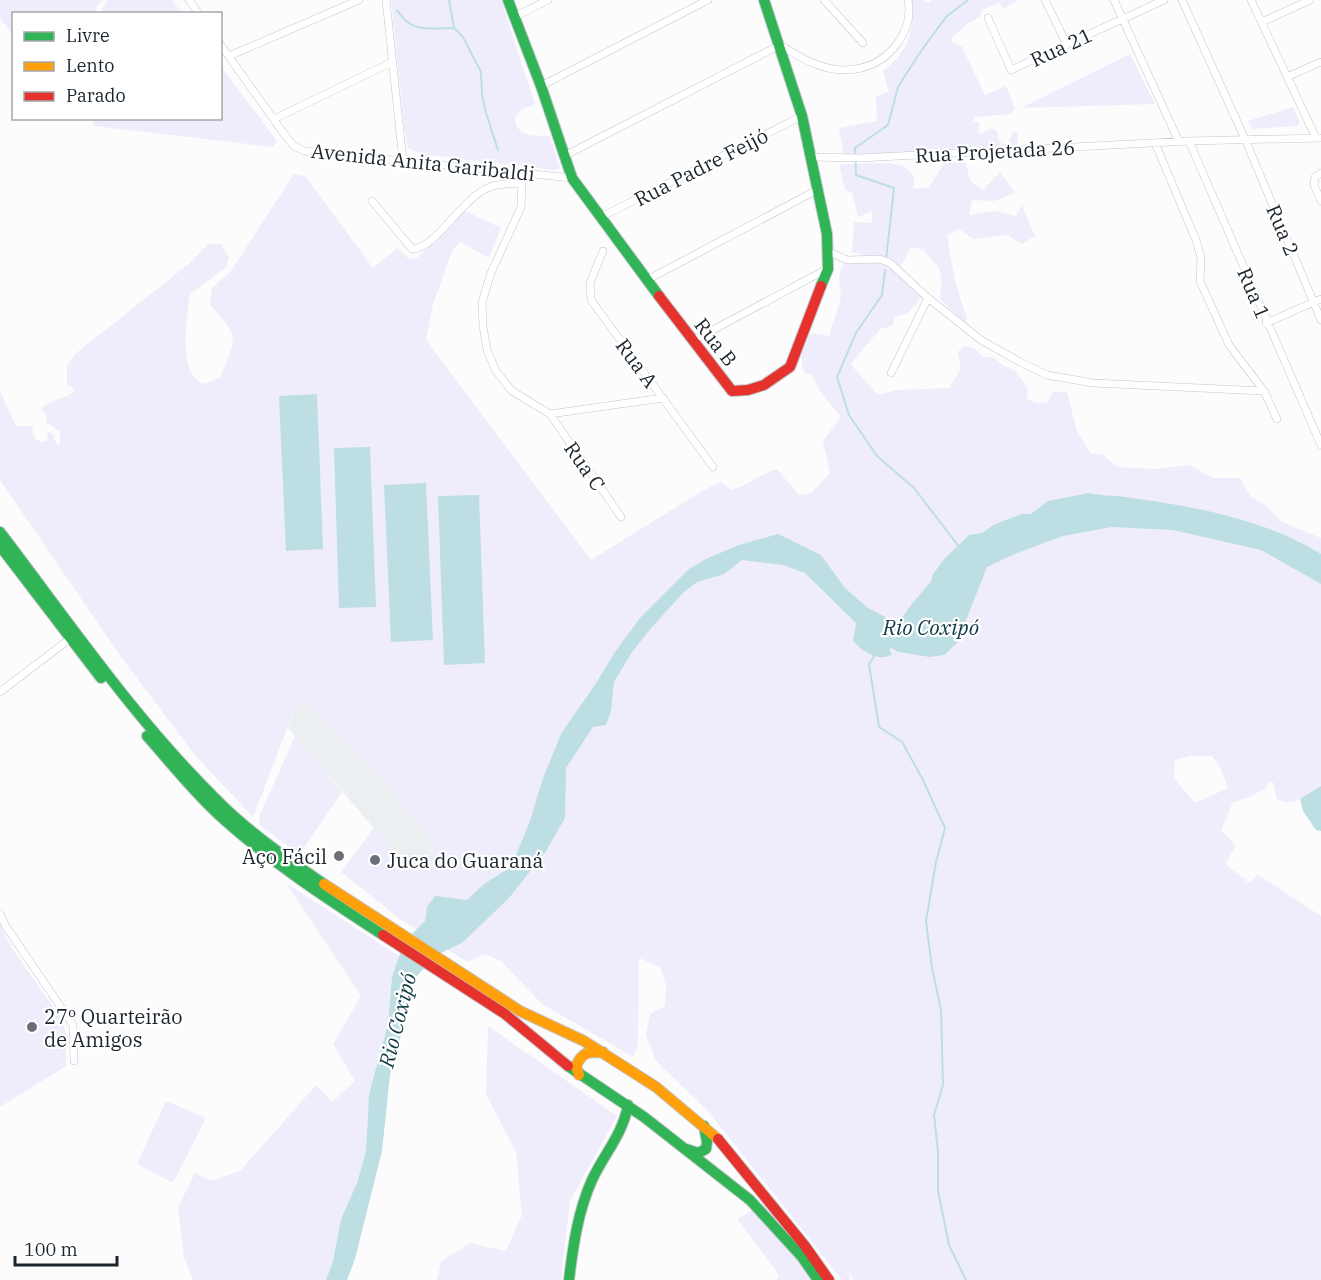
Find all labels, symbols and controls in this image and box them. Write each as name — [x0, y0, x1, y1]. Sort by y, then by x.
legend — [12, 12, 222, 120]
street label: Rua 21 — [1026, 21, 1096, 73]
text: Livre — [66, 24, 110, 47]
text: Lento — [66, 54, 114, 77]
text: Parado — [66, 84, 126, 107]
street label: Rua Padre Feijó — [629, 122, 773, 212]
street label: Rua Projetada 26 — [914, 133, 1076, 169]
street label: Avenida Anita Garibaldi — [310, 137, 536, 187]
street label: Rua 2 — [1260, 200, 1306, 260]
street label: Rua 1 — [1231, 263, 1277, 323]
street label: Rua B — [689, 312, 743, 372]
street label: Rua A — [610, 333, 664, 393]
street label: Rua C — [558, 436, 612, 496]
water label: Rio Coxipó — [882, 613, 979, 641]
place label: Aço Fácil — [242, 843, 327, 870]
place label: Juca do Guaraná — [387, 847, 544, 874]
marker: Aço Fácil — [332, 849, 346, 863]
marker: Juca do Guaraná — [368, 853, 382, 867]
water label: Rio Coxipó — [372, 970, 422, 1071]
place label: 27º Quarteirão de Amigos — [44, 1003, 183, 1053]
marker: 27º Quarteirão de Amigos — [25, 1020, 39, 1034]
scale bar — [15, 1229, 117, 1267]
text: 100 m — [24, 1238, 78, 1261]

